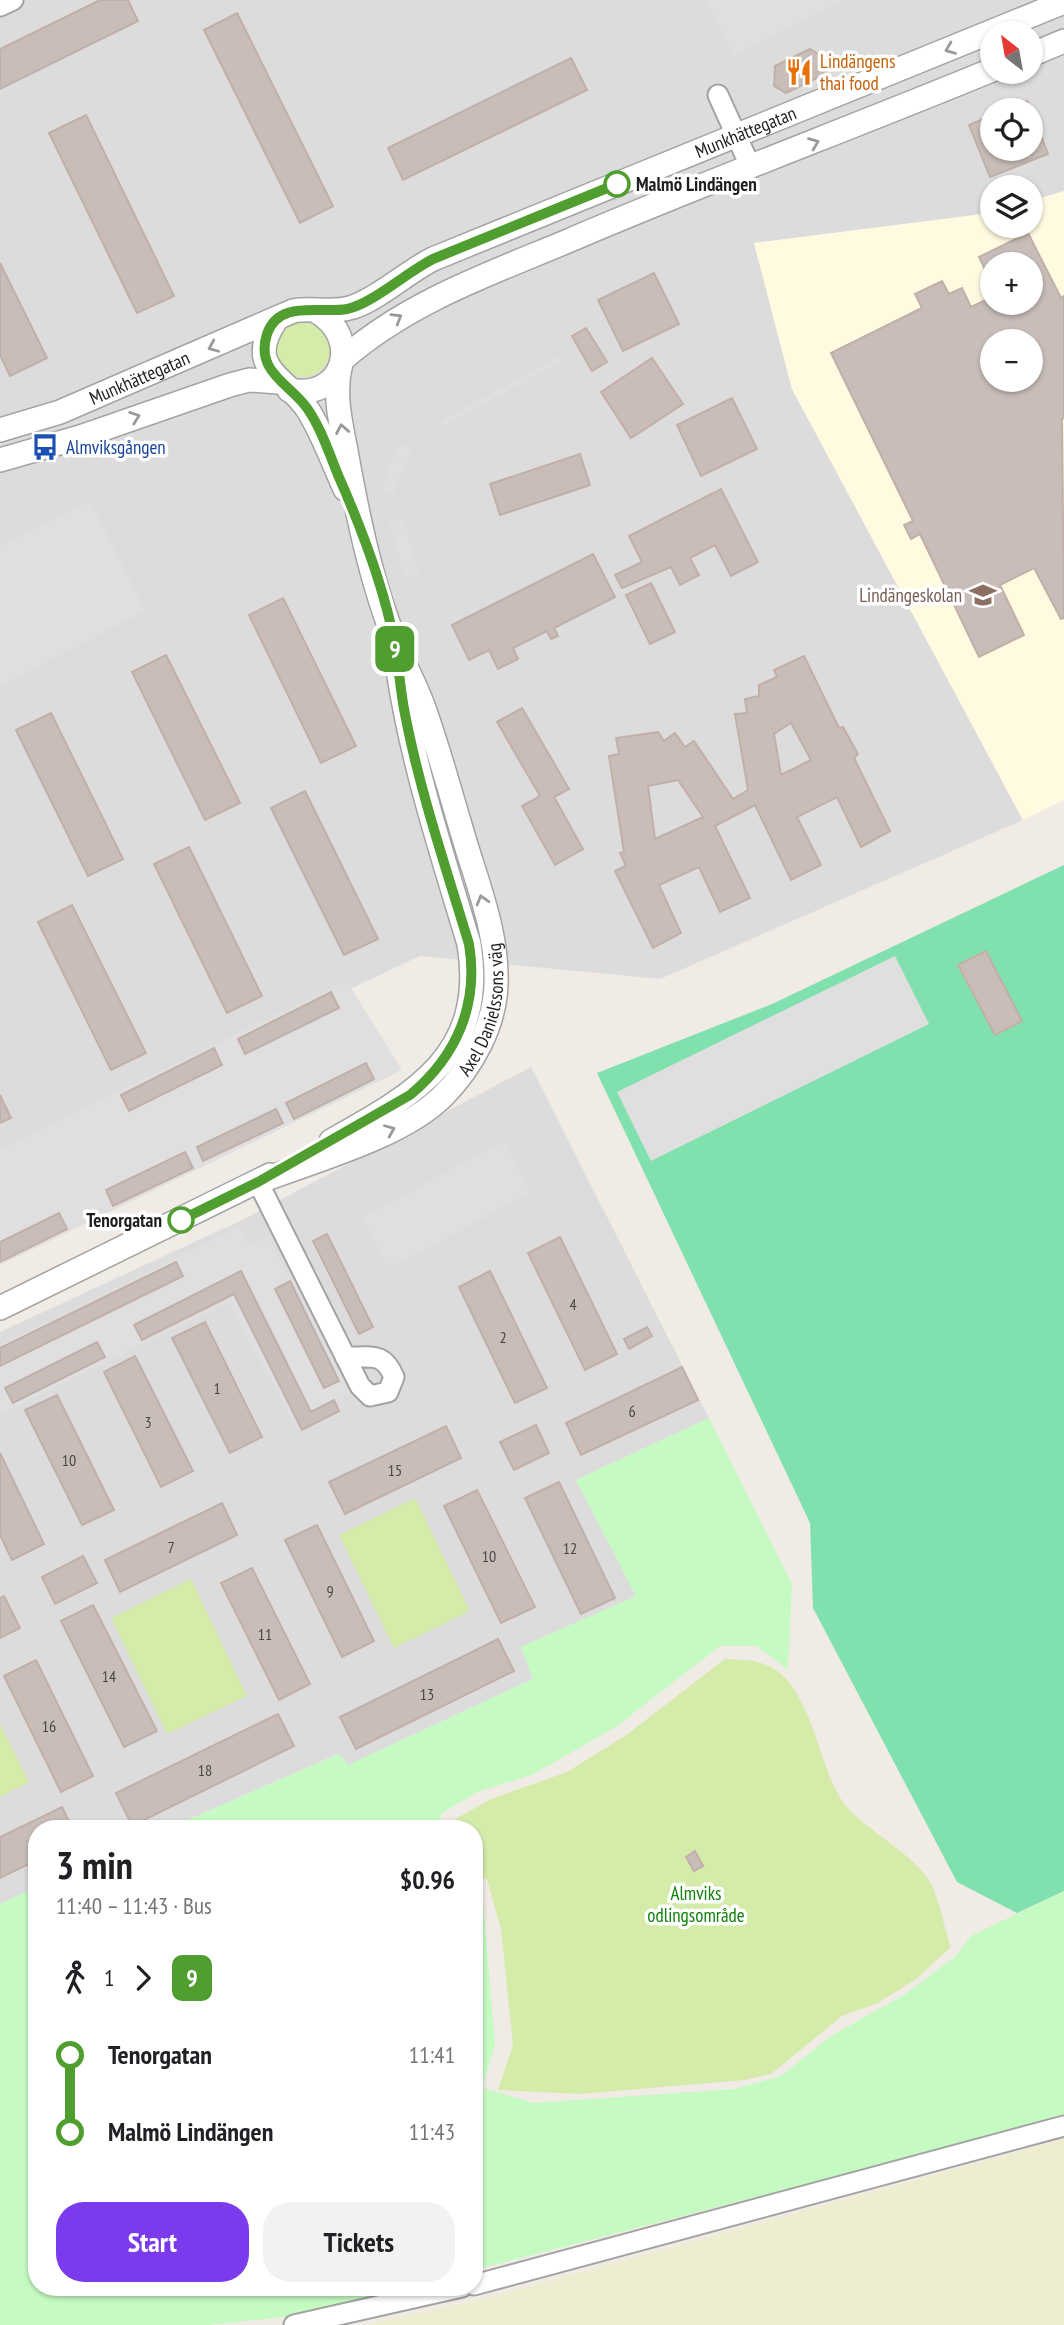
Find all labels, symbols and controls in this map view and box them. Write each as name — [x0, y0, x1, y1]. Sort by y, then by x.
north arrow — [980, 21, 1043, 84]
map controls — [980, 21, 1043, 392]
one-way arrow — [945, 41, 958, 55]
place label: Lindängens thai food — [820, 49, 895, 95]
restaurant icon: Lindängens thai food — [784, 57, 814, 87]
button: locate — [980, 98, 1043, 161]
street label: Munkhättegatan — [691, 100, 800, 163]
one-way arrow — [807, 137, 819, 151]
marker: Malmö Lindängen — [604, 171, 630, 197]
place label: Malmö Lindängen — [636, 172, 757, 196]
button: layers — [980, 175, 1043, 238]
button: + — [980, 252, 1043, 315]
one-way arrow — [390, 313, 403, 326]
button: − — [980, 329, 1043, 392]
one-way arrow — [208, 339, 220, 353]
street label: Munkhättegatan — [85, 345, 193, 410]
one-way arrow — [128, 411, 140, 425]
one-way arrow — [336, 423, 351, 435]
bus stop icon: Almviksgången — [30, 432, 60, 462]
place label: Almviksgången — [66, 435, 166, 459]
school or university icon: Lindängeskolan — [968, 580, 998, 610]
place label: Lindängeskolan — [859, 583, 962, 607]
line badge: 9 — [372, 626, 418, 672]
text: 9 — [389, 633, 401, 664]
one-way arrow — [476, 894, 490, 906]
street label: Axel Danielssons väg — [453, 942, 508, 1080]
one-way arrow — [383, 1125, 395, 1139]
marker: Tenorgatan — [168, 1207, 194, 1233]
place label: Tenorgatan — [86, 1208, 162, 1232]
house number: 4 — [569, 1294, 577, 1314]
house number: 2 — [499, 1327, 507, 1347]
house number: 1 — [213, 1378, 221, 1398]
house number: 6 — [628, 1401, 636, 1421]
house number: 3 — [144, 1412, 152, 1432]
house number: 10 — [62, 1450, 76, 1470]
house number: 15 — [388, 1460, 402, 1480]
house number: 7 — [167, 1537, 175, 1557]
house number: 12 — [563, 1538, 577, 1558]
house number: 10 — [482, 1546, 496, 1566]
house number: 9 — [326, 1581, 334, 1601]
house number: 11 — [258, 1624, 272, 1644]
house number: 14 — [102, 1666, 116, 1686]
house number: 13 — [420, 1684, 434, 1704]
house number: 16 — [42, 1716, 56, 1736]
house number: 18 — [198, 1760, 212, 1780]
text: 3 min — [56, 1840, 133, 1889]
text: $0.96 — [400, 1863, 455, 1896]
park label: Almviks odlingsområde — [647, 1881, 745, 1927]
text: 11:40 – 11:43 · Bus — [56, 1891, 212, 1920]
icon: walk — [56, 1959, 94, 1997]
icon: forward — [124, 1959, 162, 1997]
text: 9 — [186, 1962, 198, 1993]
text: 1 — [104, 1963, 114, 1992]
text: Tenorgatan — [108, 2038, 212, 2071]
text: 11:41 — [409, 2040, 455, 2069]
text: Malmö Lindängen — [108, 2115, 273, 2148]
text: 11:43 — [409, 2117, 455, 2146]
button: Start — [56, 2202, 249, 2282]
button: Tickets — [263, 2202, 455, 2282]

